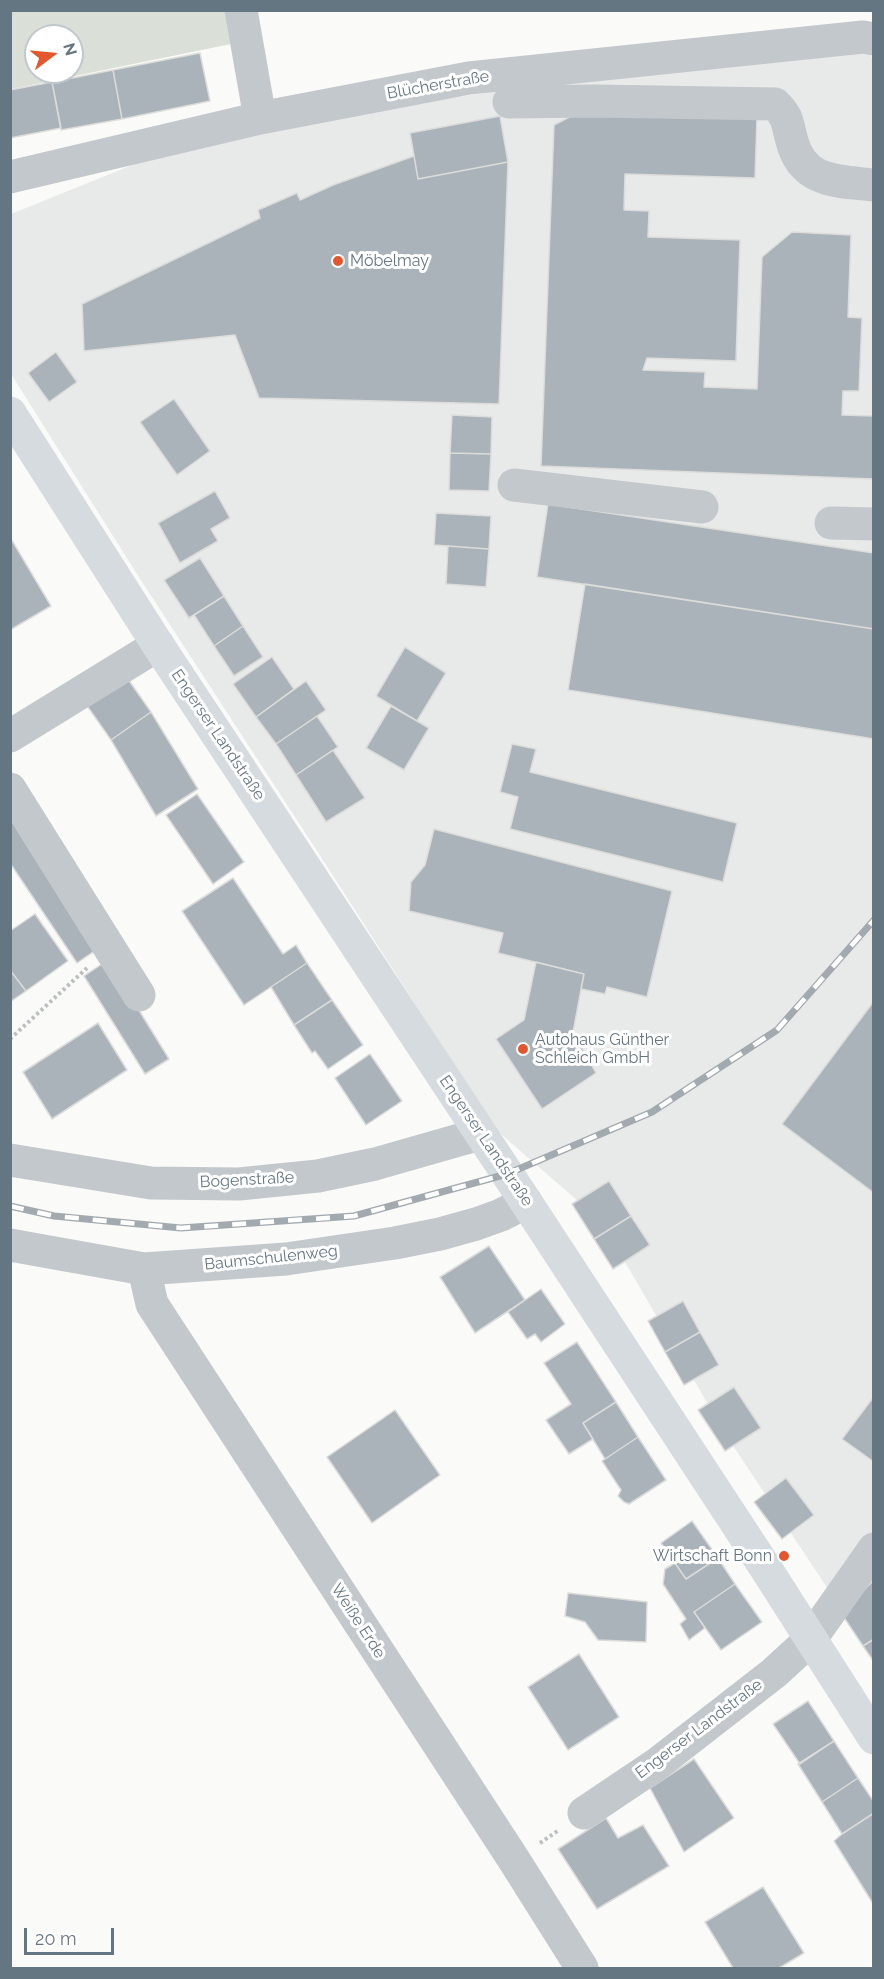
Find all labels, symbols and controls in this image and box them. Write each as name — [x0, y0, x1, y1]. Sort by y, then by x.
north arrow — [24, 24, 84, 84]
text: N — [59, 41, 81, 58]
street label: Blücherstraße — [386, 67, 490, 103]
place label: Möbelmay — [350, 251, 429, 271]
marker: Möbelmay — [331, 254, 345, 268]
street label: Engerser Landstraße — [167, 666, 269, 804]
place label: Autohaus Günther Schleich GmbH — [535, 1030, 669, 1068]
marker: Autohaus Günther Schleich GmbH — [516, 1042, 530, 1056]
street label: Engerser Landstraße — [435, 1072, 537, 1210]
street label: Bogenstraße — [199, 1168, 295, 1192]
street label: Baumschulenweg — [203, 1241, 339, 1275]
place label: Wirtschaft Bonn — [653, 1546, 772, 1566]
marker: Wirtschaft Bonn — [777, 1549, 791, 1563]
street label: Weiße Erde — [327, 1580, 389, 1662]
street label: Engerser Landstraße — [632, 1675, 766, 1783]
scale bar — [27, 1916, 117, 1954]
text: 20 m — [35, 1928, 77, 1949]

